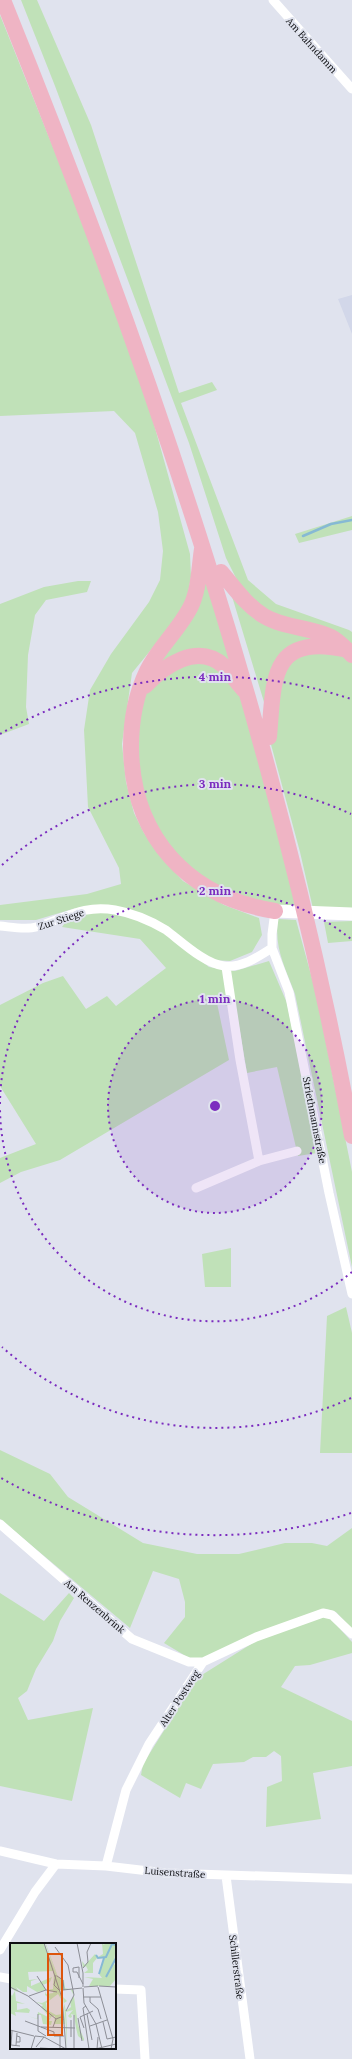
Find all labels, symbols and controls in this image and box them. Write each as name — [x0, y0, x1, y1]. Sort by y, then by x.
street label: Am Bahndamm — [283, 14, 340, 76]
text: 4 min — [199, 669, 232, 684]
text: 3 min — [199, 776, 232, 791]
text: 2 min — [199, 883, 231, 898]
street label: Zur Stiege — [36, 906, 86, 933]
text: 1 min — [200, 991, 231, 1006]
street label: Striethmannstraße — [300, 1076, 329, 1165]
centre of rings — [208, 1099, 222, 1113]
street label: Am Renzenbrink — [61, 1576, 128, 1637]
street label: Alter Postweg — [156, 1667, 203, 1730]
street label: Luisenstraße — [144, 1864, 206, 1881]
street label: Schillerstraße — [226, 1934, 247, 2001]
inset map — [10, 1943, 116, 2049]

